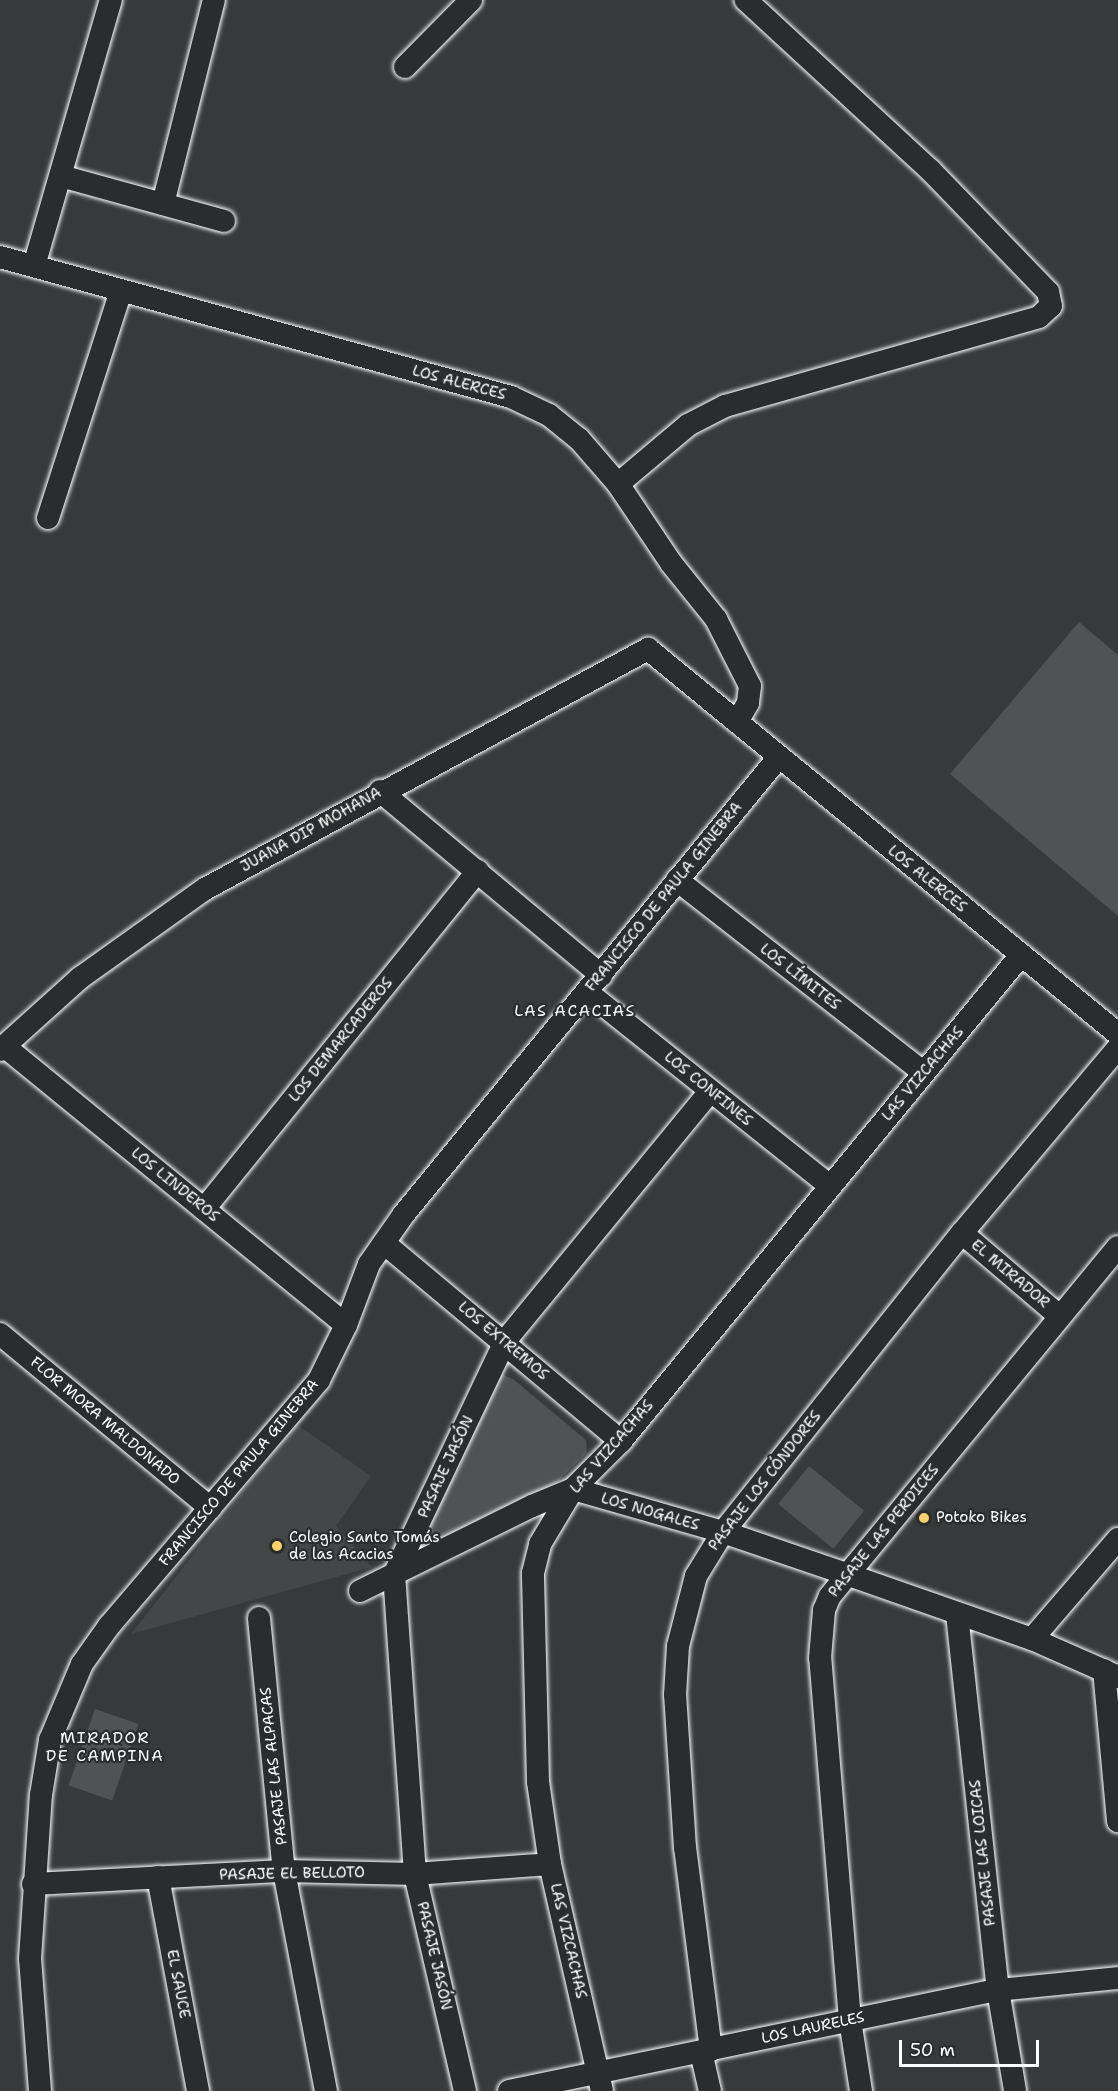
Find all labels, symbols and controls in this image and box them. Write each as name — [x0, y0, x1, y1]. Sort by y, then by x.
street label: LOS ALERCES — [410, 362, 508, 404]
street label: JUANA DIP MOHANA — [238, 784, 384, 876]
street label: FRANCISCO DE PAULA GINEBRA — [582, 799, 746, 995]
street label: LOS ALERCES — [884, 842, 970, 916]
street label: LOS LÍMITES — [756, 940, 844, 1014]
street label: LOS DEMARCADEROS — [285, 974, 397, 1106]
district label: LAS ACACIAS — [514, 1001, 636, 1021]
street label: LAS VIZCACHAS — [878, 1023, 968, 1125]
street label: LOS CONFINES — [660, 1048, 756, 1130]
street label: LOS LINDEROS — [127, 1144, 223, 1226]
street label: EL MIRADOR — [967, 1236, 1053, 1312]
street label: LOS EXTREMOS — [454, 1298, 552, 1384]
street label: FLOR MORA MALDONADO — [27, 1353, 183, 1489]
street label: FRANCISCO DE PAULA GINEBRA — [155, 1376, 323, 1570]
street label: LAS VIZCACHAS — [567, 1397, 657, 1497]
street label: PASAJE LOS CÓNDORES — [705, 1408, 825, 1554]
street label: PASAJE JASÓN — [414, 1413, 478, 1521]
street label: PASAJE LAS PERDICES — [825, 1461, 943, 1601]
street label: LOS NOGALES — [599, 1489, 701, 1535]
place label: Potoko Bikes — [936, 1509, 1027, 1527]
marker: Potoko Bikes — [917, 1511, 931, 1525]
place label: Colegio Santo Tomás de las Acacias — [289, 1528, 440, 1563]
marker: Colegio Santo Tomás de las Acacias — [270, 1539, 284, 1553]
street label: PASAJE LAS ALPACAS — [257, 1686, 291, 1846]
district label: MIRADOR DE CAMPINA — [46, 1728, 164, 1766]
street label: PASAJE LAS LOICAS — [966, 1779, 1000, 1927]
street label: PASAJE EL BELLOTO — [219, 1864, 365, 1884]
street label: LAS VIZCACHAS — [546, 1882, 590, 2000]
street label: PASAJE JASÓN — [413, 1900, 455, 2012]
street label: EL SAUCE — [163, 1948, 193, 2020]
street label: LOS LAURELES — [760, 2008, 866, 2048]
scale bar — [902, 2028, 1042, 2066]
text: 50 m — [910, 2038, 955, 2062]

